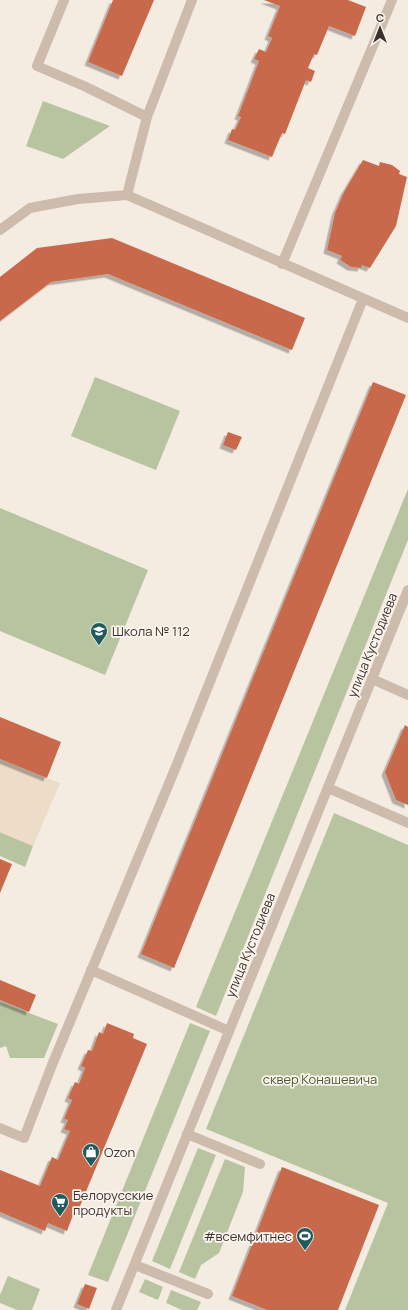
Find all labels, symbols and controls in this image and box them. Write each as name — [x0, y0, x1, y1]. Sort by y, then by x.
north arrow — [360, 8, 400, 48]
text: С — [376, 10, 384, 25]
street label: улица Кустодиева — [343, 590, 401, 700]
school or university icon: Школа № 112 — [89, 621, 109, 646]
place label: Школа № 112 — [112, 622, 190, 640]
street label: улица Кустодиева — [221, 890, 279, 1000]
park label: сквер Конашевича — [263, 1070, 377, 1088]
shop icon: Ozon — [81, 1142, 101, 1167]
place label: Ozon — [104, 1143, 135, 1161]
place label: Белорусские продукты — [73, 1186, 154, 1219]
supermarket icon: Белорусские продукты — [50, 1192, 70, 1217]
sports icon: #всемфитнес — [295, 1226, 315, 1251]
place label: #всемфитнес — [204, 1227, 292, 1245]

